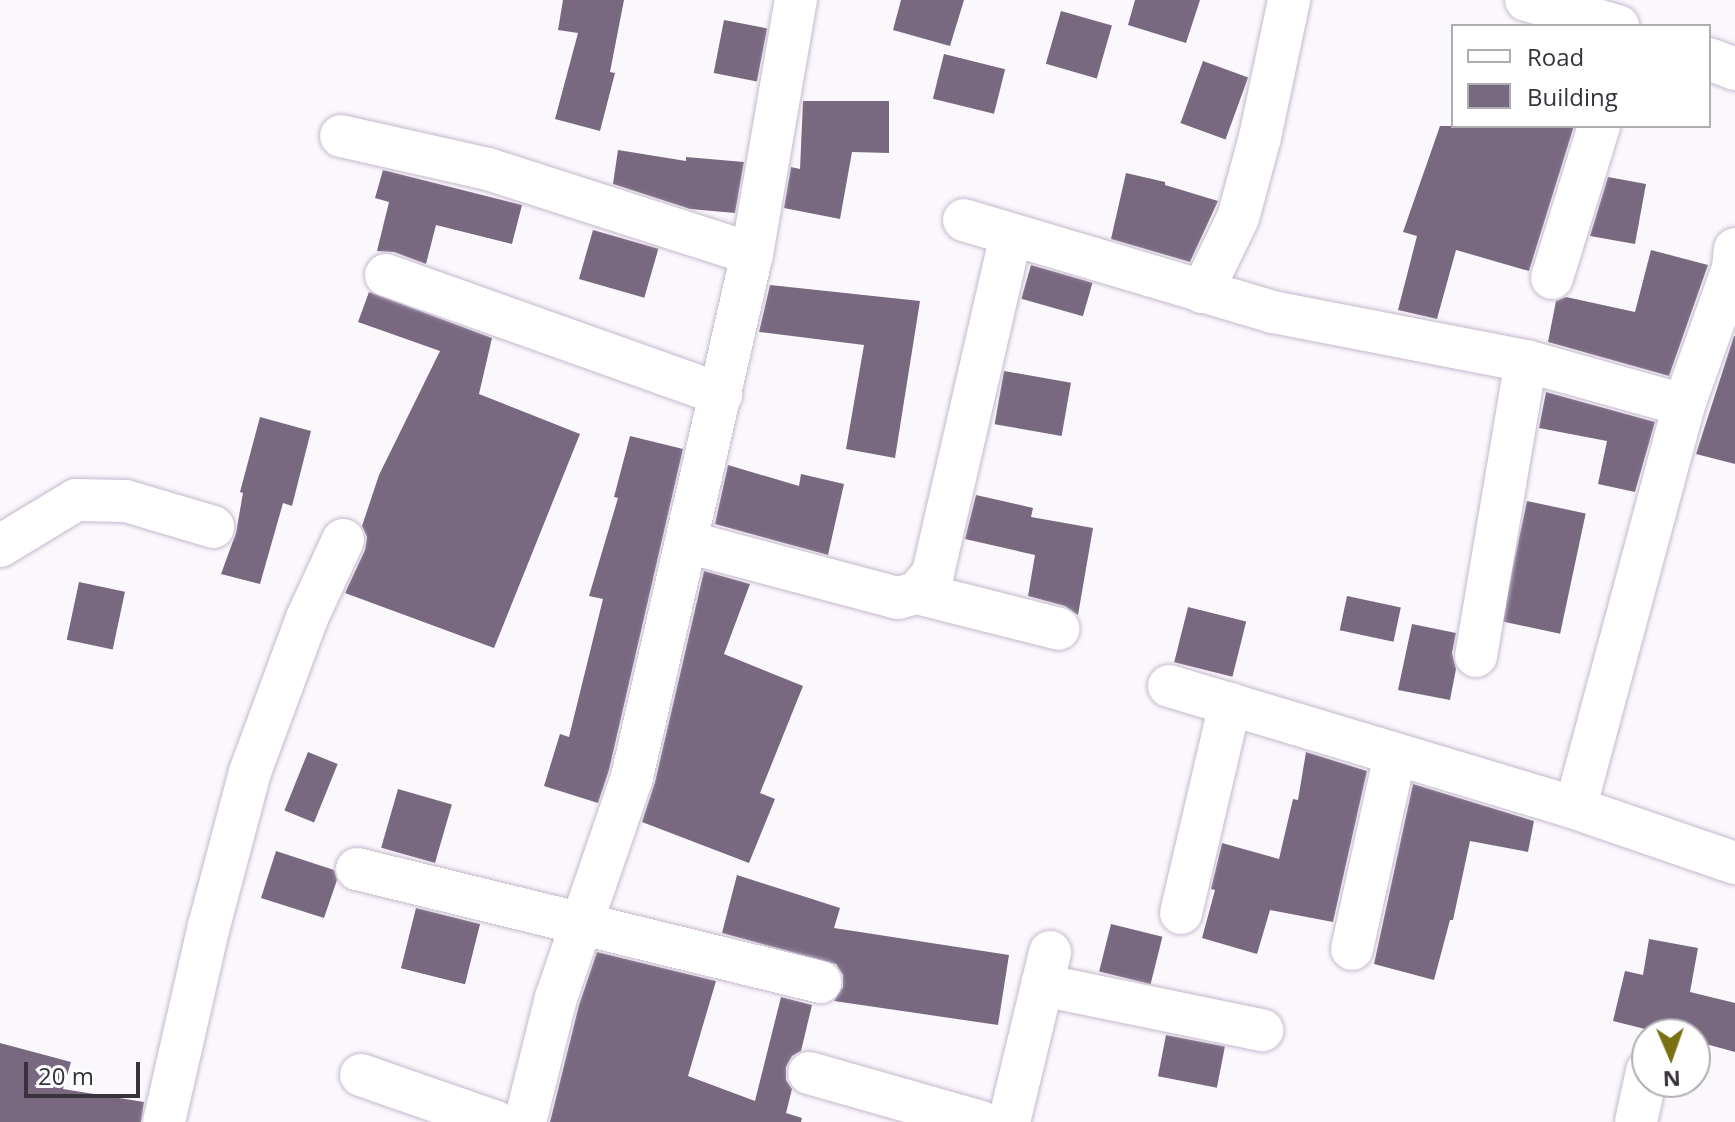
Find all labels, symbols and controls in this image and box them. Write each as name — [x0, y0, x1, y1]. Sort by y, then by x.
legend — [1451, 24, 1711, 128]
text: Road — [1527, 40, 1584, 73]
text: Building — [1527, 80, 1618, 113]
north arrow — [1631, 1018, 1711, 1098]
scale bar — [28, 1046, 144, 1096]
text: 20 m — [38, 1059, 94, 1092]
text: N — [1662, 1065, 1681, 1095]

